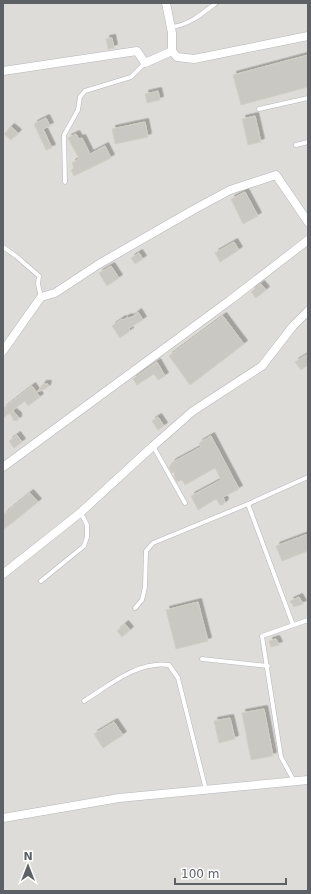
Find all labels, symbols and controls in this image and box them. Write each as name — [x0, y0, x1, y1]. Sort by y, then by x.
north arrow — [8, 846, 48, 886]
text: N — [23, 850, 33, 863]
scale bar — [175, 860, 286, 886]
text: 100 m — [181, 867, 219, 881]

